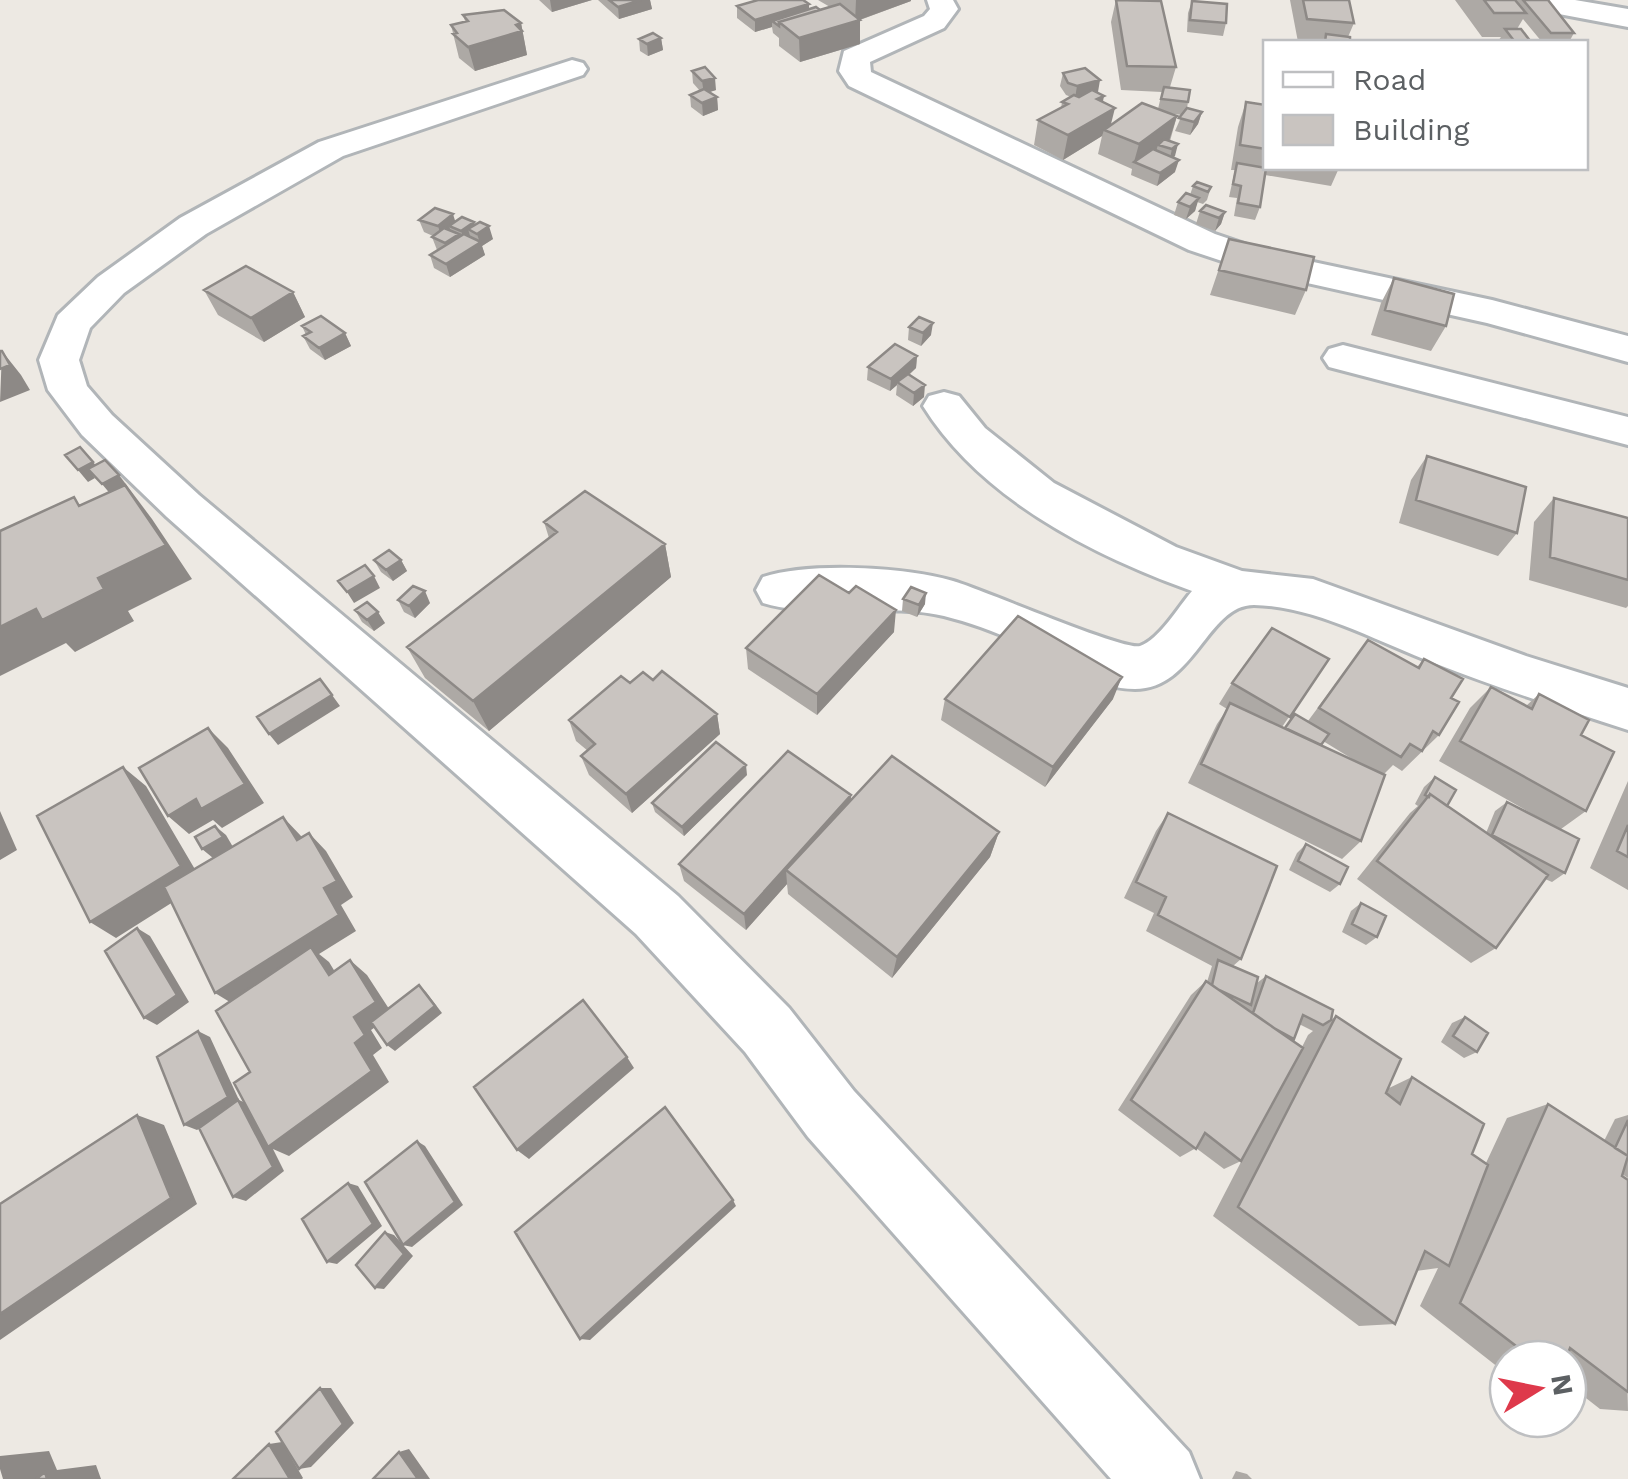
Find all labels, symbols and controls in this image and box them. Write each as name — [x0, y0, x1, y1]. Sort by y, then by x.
legend — [1263, 40, 1588, 170]
text: Road — [1353, 62, 1426, 97]
text: Building — [1353, 112, 1470, 147]
north arrow — [1488, 1339, 1588, 1439]
text: N — [1544, 1372, 1580, 1398]

